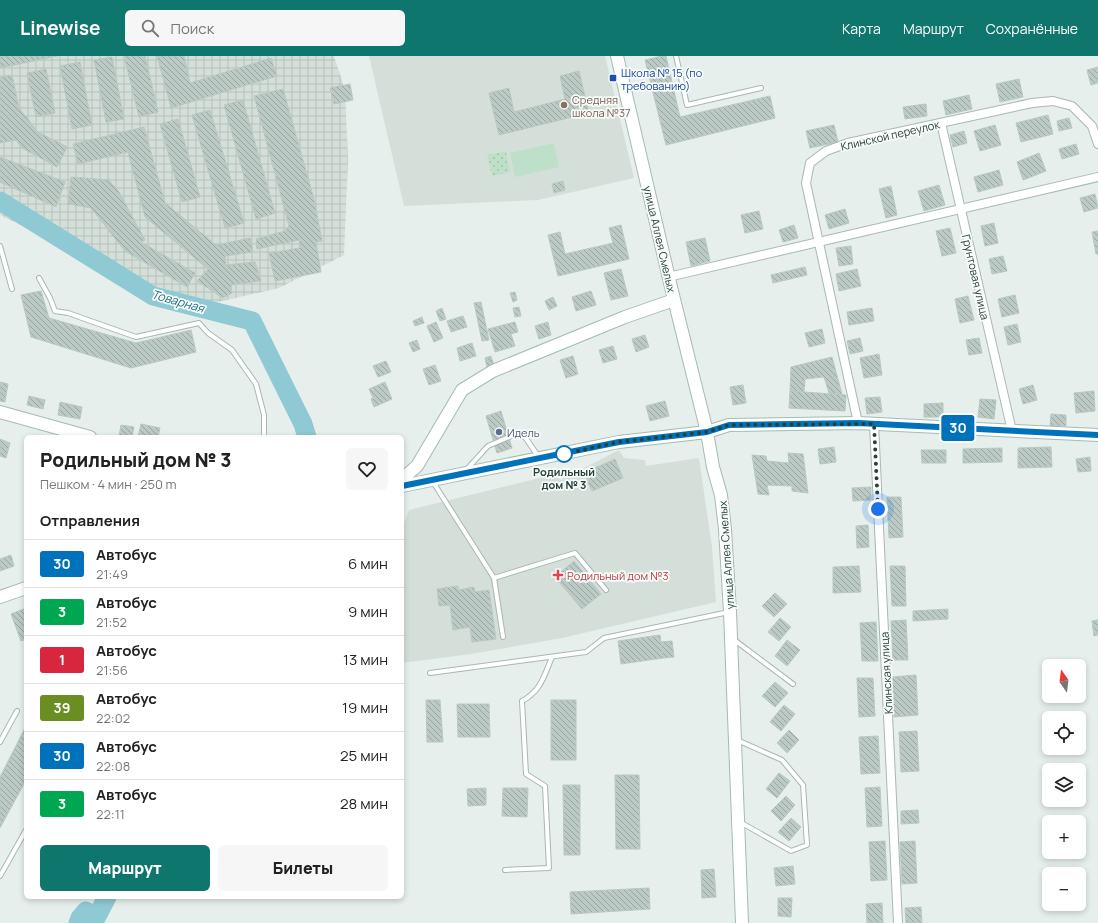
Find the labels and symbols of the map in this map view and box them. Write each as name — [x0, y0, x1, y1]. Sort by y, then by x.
place label: Школа № 15 (по требованию) — [621, 65, 703, 93]
marker: Школа № 15 (по требованию) — [608, 73, 618, 83]
place label: Средняя школа №37 — [572, 92, 631, 120]
marker: Средняя школа №37 — [559, 100, 569, 110]
street label: Клинской переулок — [839, 116, 941, 154]
street label: улица Аллея Смелых — [640, 184, 680, 294]
street label: Грунтовая улица — [959, 233, 993, 321]
water label: Товарная — [150, 285, 208, 317]
line badge: 30 — [940, 415, 976, 441]
place label: Идель — [507, 425, 540, 440]
marker: Идель — [494, 427, 504, 437]
marker: Родильный дом № 3 — [555, 445, 573, 463]
place label: Родильный дом № 3 — [533, 464, 595, 492]
your location — [868, 499, 888, 519]
street label: улица Аллея Смелых — [715, 500, 737, 610]
place label: Родильный дом №3 — [567, 568, 669, 583]
marker: Родильный дом №3 — [552, 569, 564, 581]
street label: Клинская улица — [876, 632, 896, 714]
north arrow — [1042, 659, 1086, 703]

